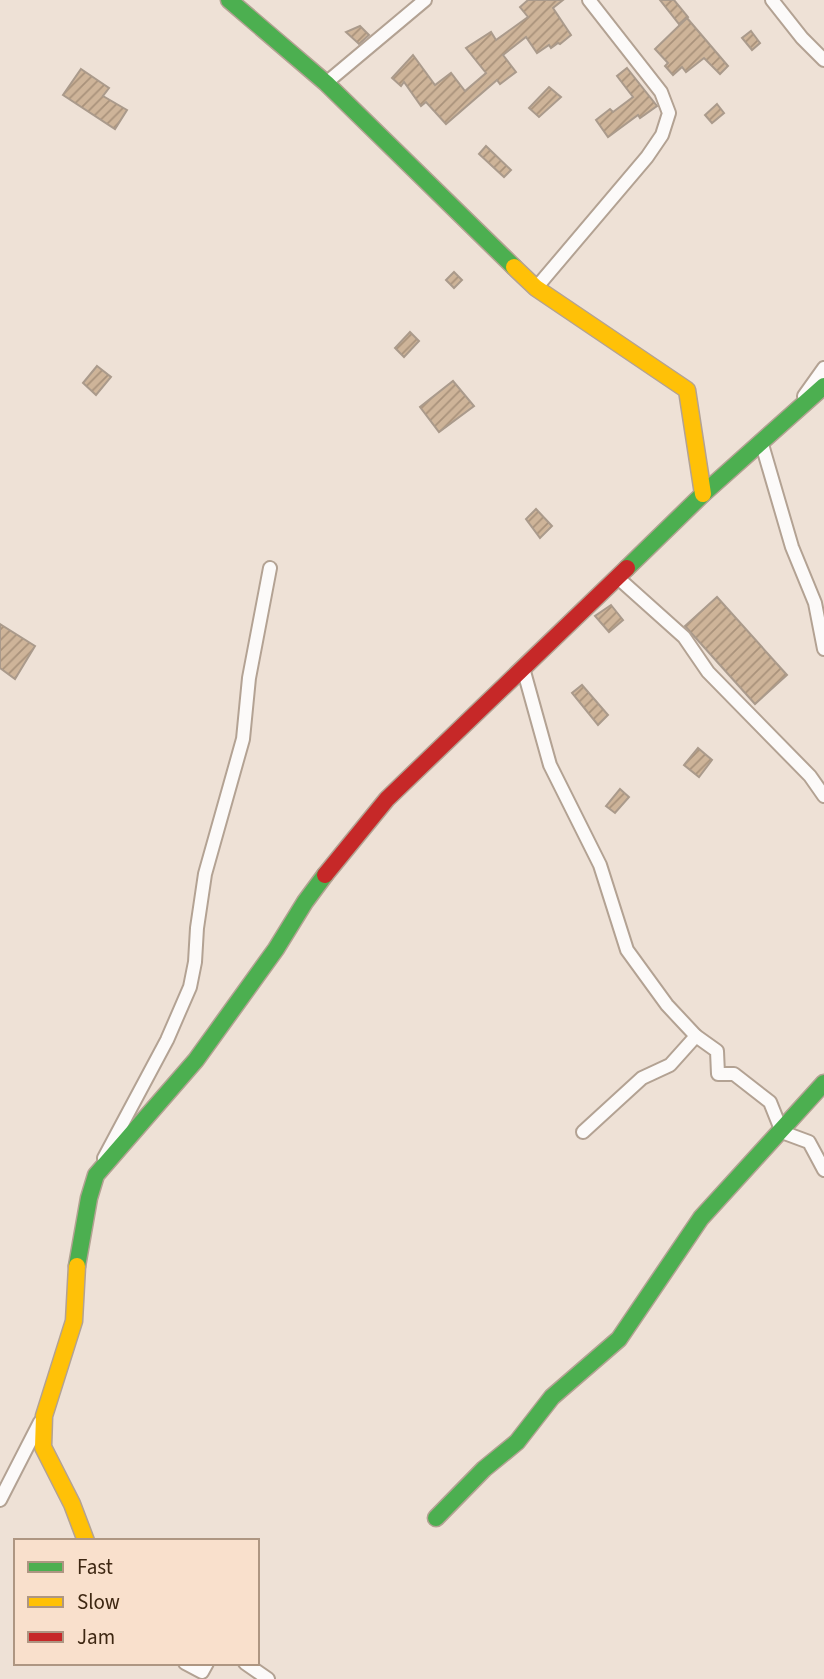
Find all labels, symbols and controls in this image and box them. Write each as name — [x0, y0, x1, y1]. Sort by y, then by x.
legend — [14, 1539, 259, 1665]
text: Fast — [77, 1552, 113, 1582]
text: Slow — [77, 1587, 120, 1617]
text: Jam — [77, 1622, 115, 1652]

